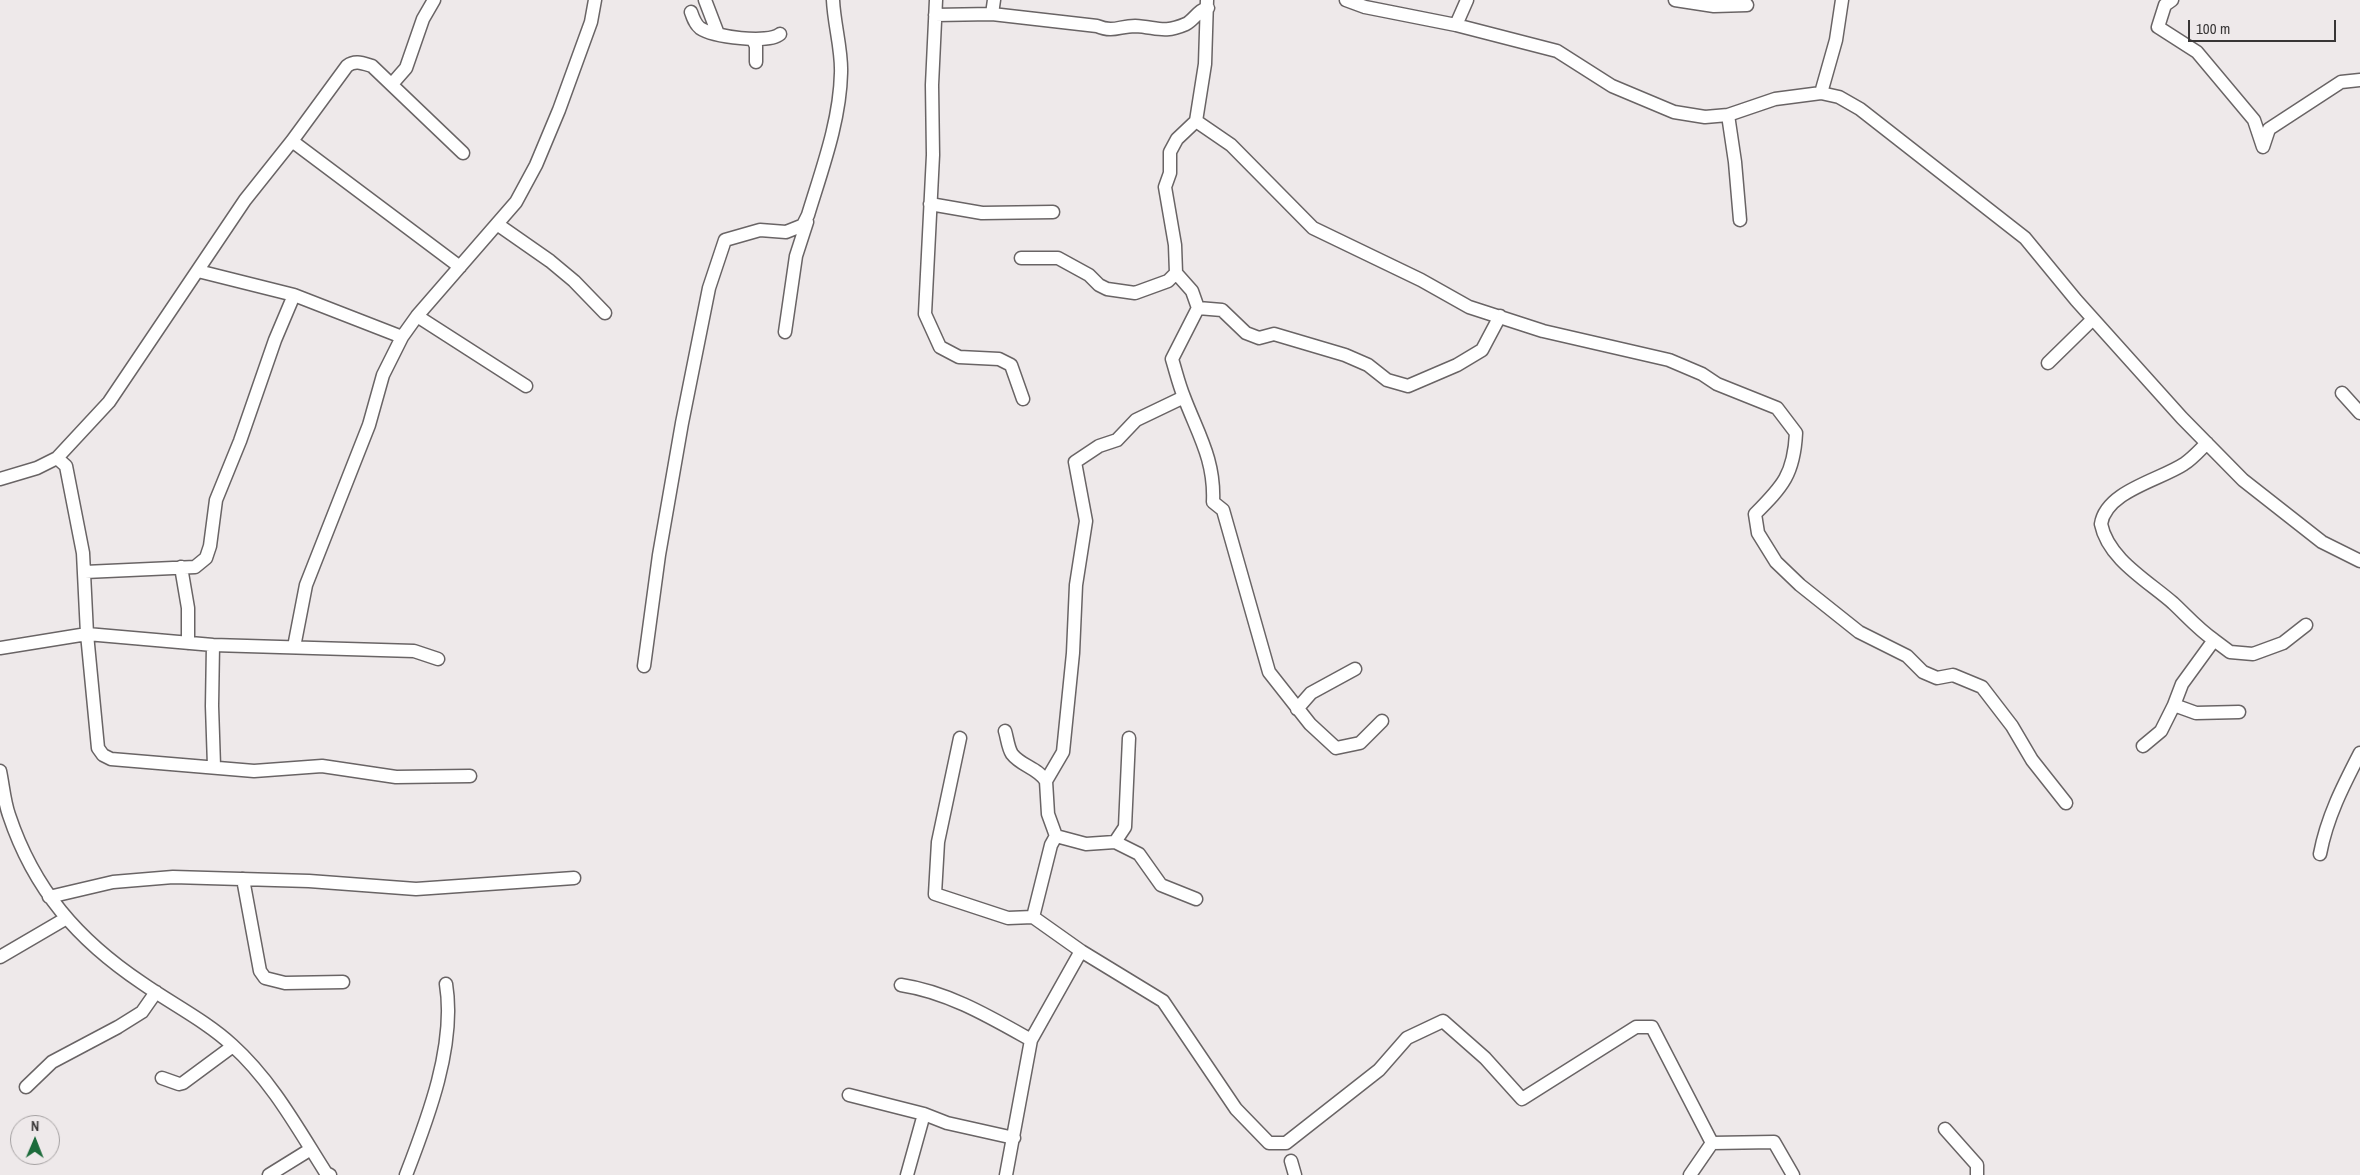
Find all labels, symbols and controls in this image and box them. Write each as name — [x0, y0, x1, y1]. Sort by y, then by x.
scale bar — [2190, 10, 2338, 42]
text: 100 m — [2196, 18, 2230, 39]
north arrow — [10, 1115, 60, 1165]
text: N — [31, 1117, 40, 1135]

